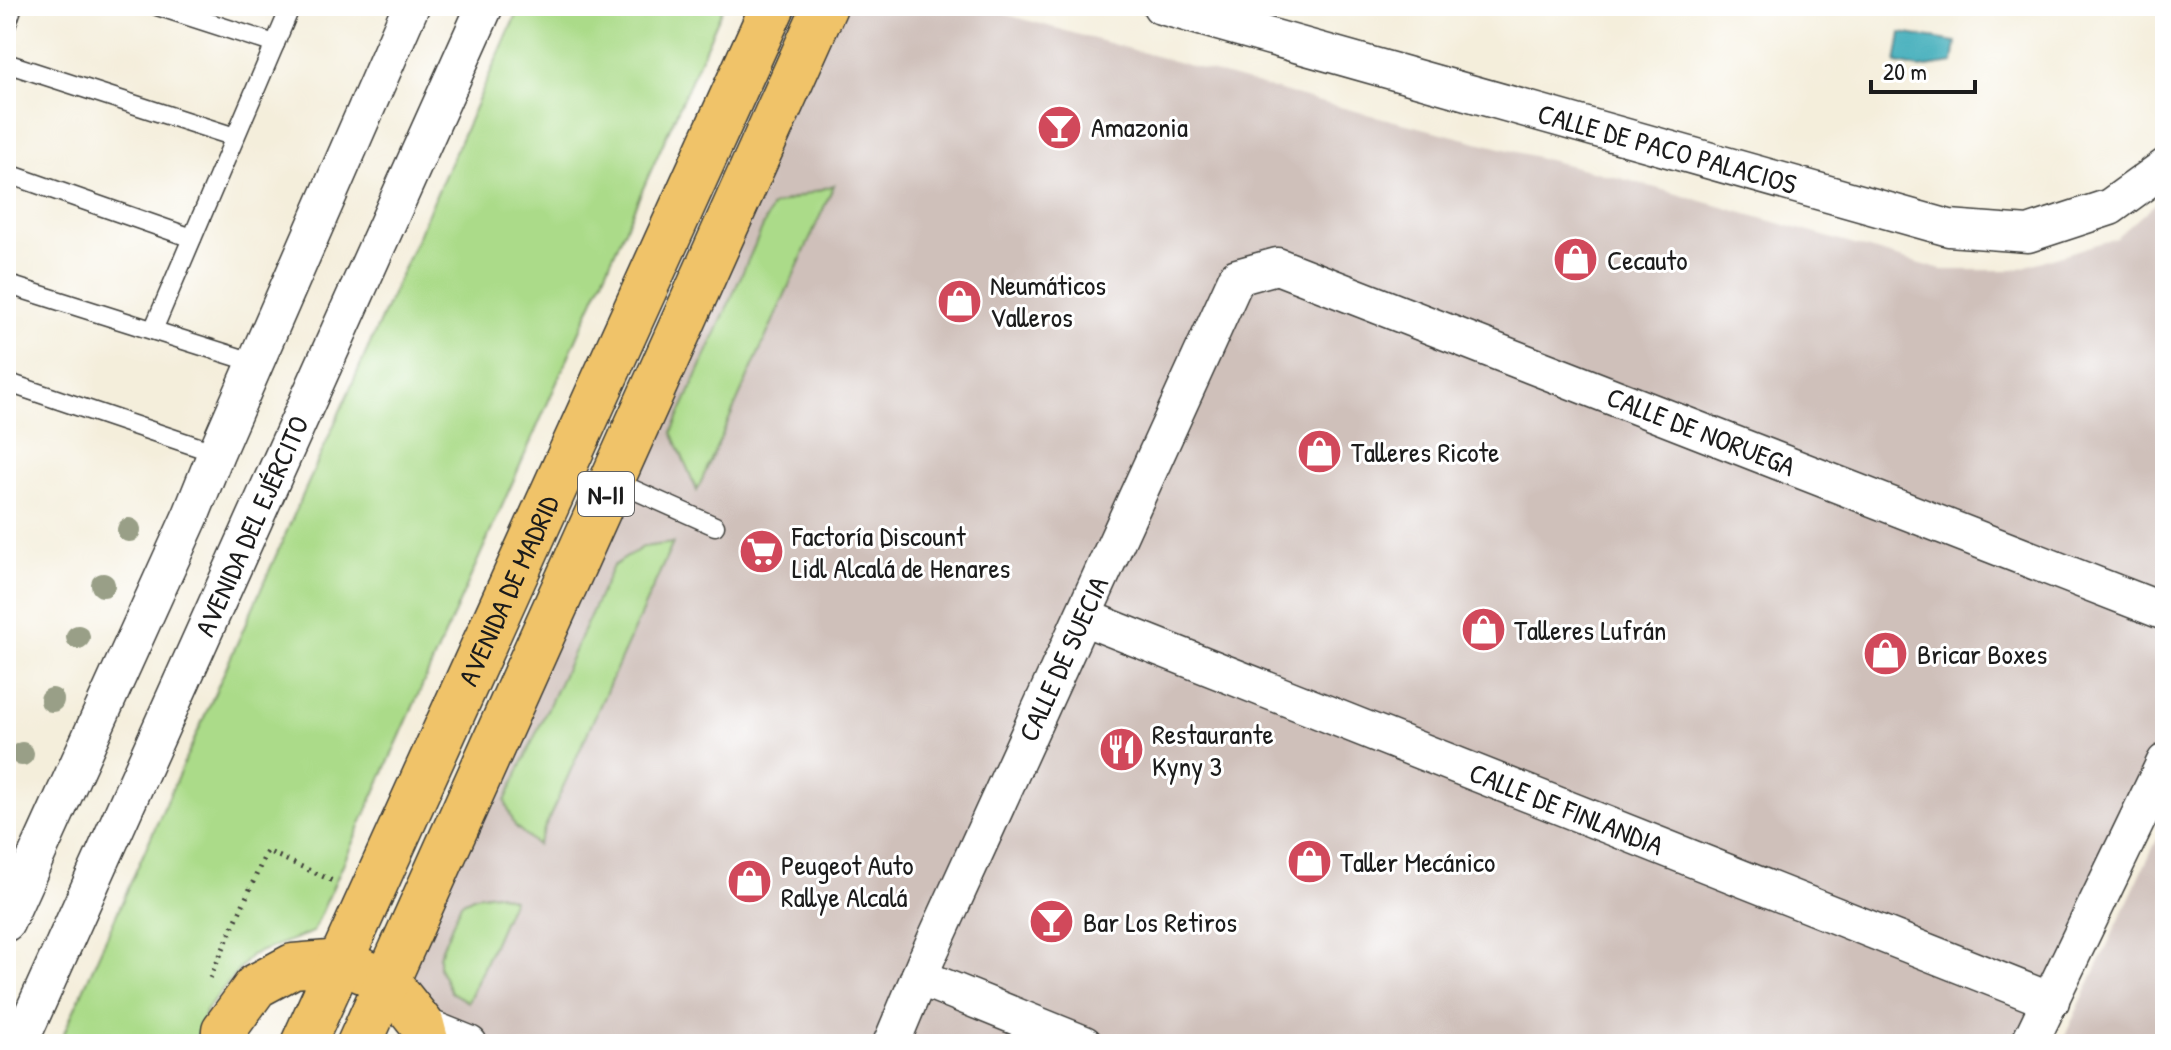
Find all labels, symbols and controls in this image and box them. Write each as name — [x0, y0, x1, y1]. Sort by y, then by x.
scale bar — [1871, 44, 1975, 94]
text: 20 m — [1883, 55, 1927, 87]
street label: CALLE DE PACO PALACIOS — [1534, 94, 1801, 203]
bar icon: Amazonia — [1036, 103, 1084, 151]
place label: Amazonia — [1091, 108, 1188, 146]
shop icon: Cecauto — [1552, 236, 1600, 284]
place label: Cecauto — [1607, 241, 1687, 279]
place label: Neumáticos Valleros — [990, 266, 1106, 336]
shop icon: Neumáticos Valleros — [935, 277, 983, 325]
street label: CALLE DE NORUEGA — [1601, 377, 1801, 485]
street label: AVENIDA DEL EJÉRCITO — [186, 410, 318, 642]
shop icon: Talleres Ricote — [1296, 428, 1344, 476]
place label: Talleres Ricote — [1351, 433, 1499, 471]
road number: N-II — [578, 472, 634, 516]
street label: AVENIDA DE MADRID — [449, 488, 568, 692]
place label: Factoría Discount Lidl Alcalá de Henares — [791, 517, 1010, 587]
supermarket icon: Factoría Discount Lidl Alcalá de Henares — [737, 528, 785, 576]
street label: CALLE DE SUECIA — [1009, 570, 1117, 747]
shop icon: Talleres Lufrán — [1459, 606, 1507, 654]
place label: Talleres Lufrán — [1514, 611, 1667, 649]
shop icon: Bricar Boxes — [1862, 630, 1910, 678]
place label: Bricar Boxes — [1917, 635, 2047, 673]
place label: Restaurante Kyny 3 — [1152, 715, 1274, 785]
restaurant icon: Restaurante Kyny 3 — [1097, 726, 1145, 774]
street label: CALLE DE FINLANDIA — [1464, 753, 1669, 864]
shop icon: Taller Mecánico — [1285, 838, 1333, 886]
place label: Taller Mecánico — [1340, 843, 1495, 881]
place label: Peugeot Auto Rallye Alcalá — [781, 846, 914, 916]
shop icon: Peugeot Auto Rallye Alcalá — [726, 857, 774, 905]
bar icon: Bar Los Retiros — [1028, 898, 1076, 946]
place label: Bar Los Retiros — [1083, 903, 1237, 941]

